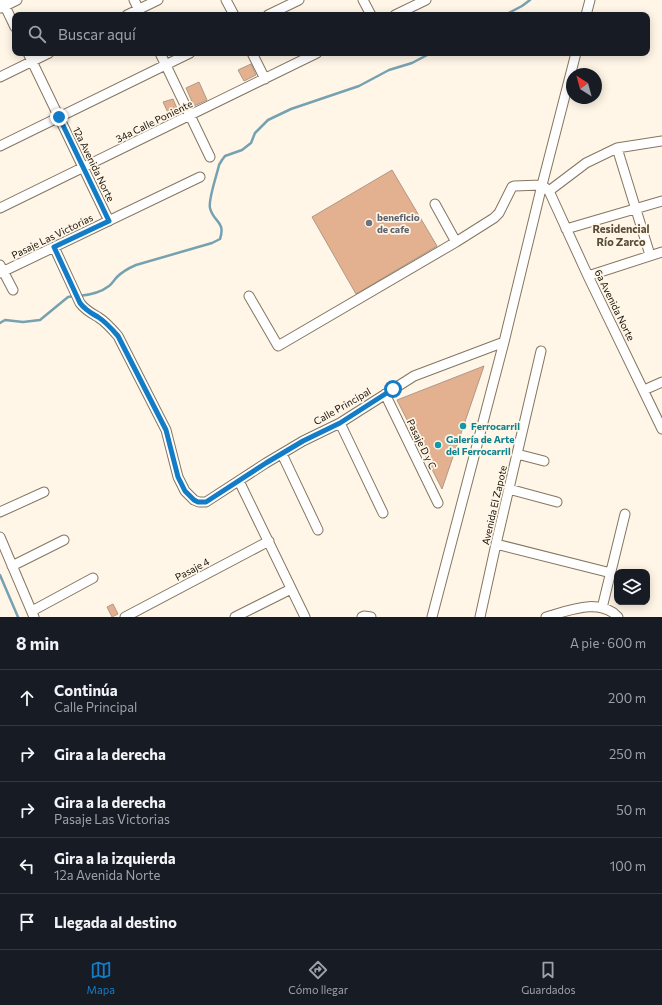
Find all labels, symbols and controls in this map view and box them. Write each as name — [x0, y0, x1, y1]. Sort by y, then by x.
search box — [12, 12, 650, 56]
icon: search — [26, 23, 48, 45]
text: Buscar aquí — [58, 25, 136, 43]
north arrow — [566, 68, 602, 104]
street label: 34a Calle Poniente — [114, 97, 194, 145]
route end — [50, 108, 68, 126]
street label: 12a Avenida Norte — [71, 125, 117, 203]
street label: Pasaje Las Victorias — [9, 211, 95, 261]
place label: beneficio de cafe — [377, 211, 420, 235]
marker: beneficio de cafe — [364, 218, 374, 228]
district label: Residencial Río Zarco — [593, 222, 649, 248]
street label: 6a Avenida Norte — [593, 267, 637, 343]
route start — [384, 380, 402, 398]
street label: Calle Principal — [311, 385, 373, 427]
street label: Pasaje D y C — [405, 417, 439, 471]
place label: Ferrocarril — [471, 420, 520, 432]
marker: Ferrocarril — [458, 421, 468, 431]
place label: Galería de Arte del Ferrocarril — [446, 433, 514, 457]
marker: Galería de Arte del Ferrocarril — [433, 440, 443, 450]
street label: Avenida El Zapote — [479, 464, 509, 546]
street label: Pasaje 4 — [173, 555, 211, 583]
map controls — [614, 569, 650, 605]
button: layers — [614, 569, 650, 605]
text: 8 min — [16, 633, 59, 654]
text: A pie · 600 m — [570, 635, 646, 651]
text: Continúa — [54, 681, 118, 699]
icon: ahead — [16, 687, 38, 709]
text: 200 m — [608, 690, 646, 706]
text: Calle Principal — [54, 699, 137, 715]
icon: right — [16, 743, 38, 765]
text: Gira a la derecha — [54, 745, 166, 763]
text: 250 m — [609, 746, 646, 762]
text: Gira a la derecha — [54, 793, 166, 811]
icon: right — [16, 799, 38, 821]
text: 50 m — [616, 802, 646, 818]
text: Pasaje Las Victorias — [54, 811, 170, 827]
text: Gira a la izquierda — [54, 849, 176, 867]
icon: left — [16, 855, 38, 877]
text: 100 m — [610, 858, 646, 874]
text: 12a Avenida Norte — [54, 867, 160, 883]
icon: arrive — [16, 911, 38, 933]
text: Llegada al destino — [54, 913, 177, 931]
tab: Mapa — [87, 959, 115, 996]
tab: Cómo llegar — [288, 959, 348, 996]
tab: Guardados — [521, 959, 575, 996]

